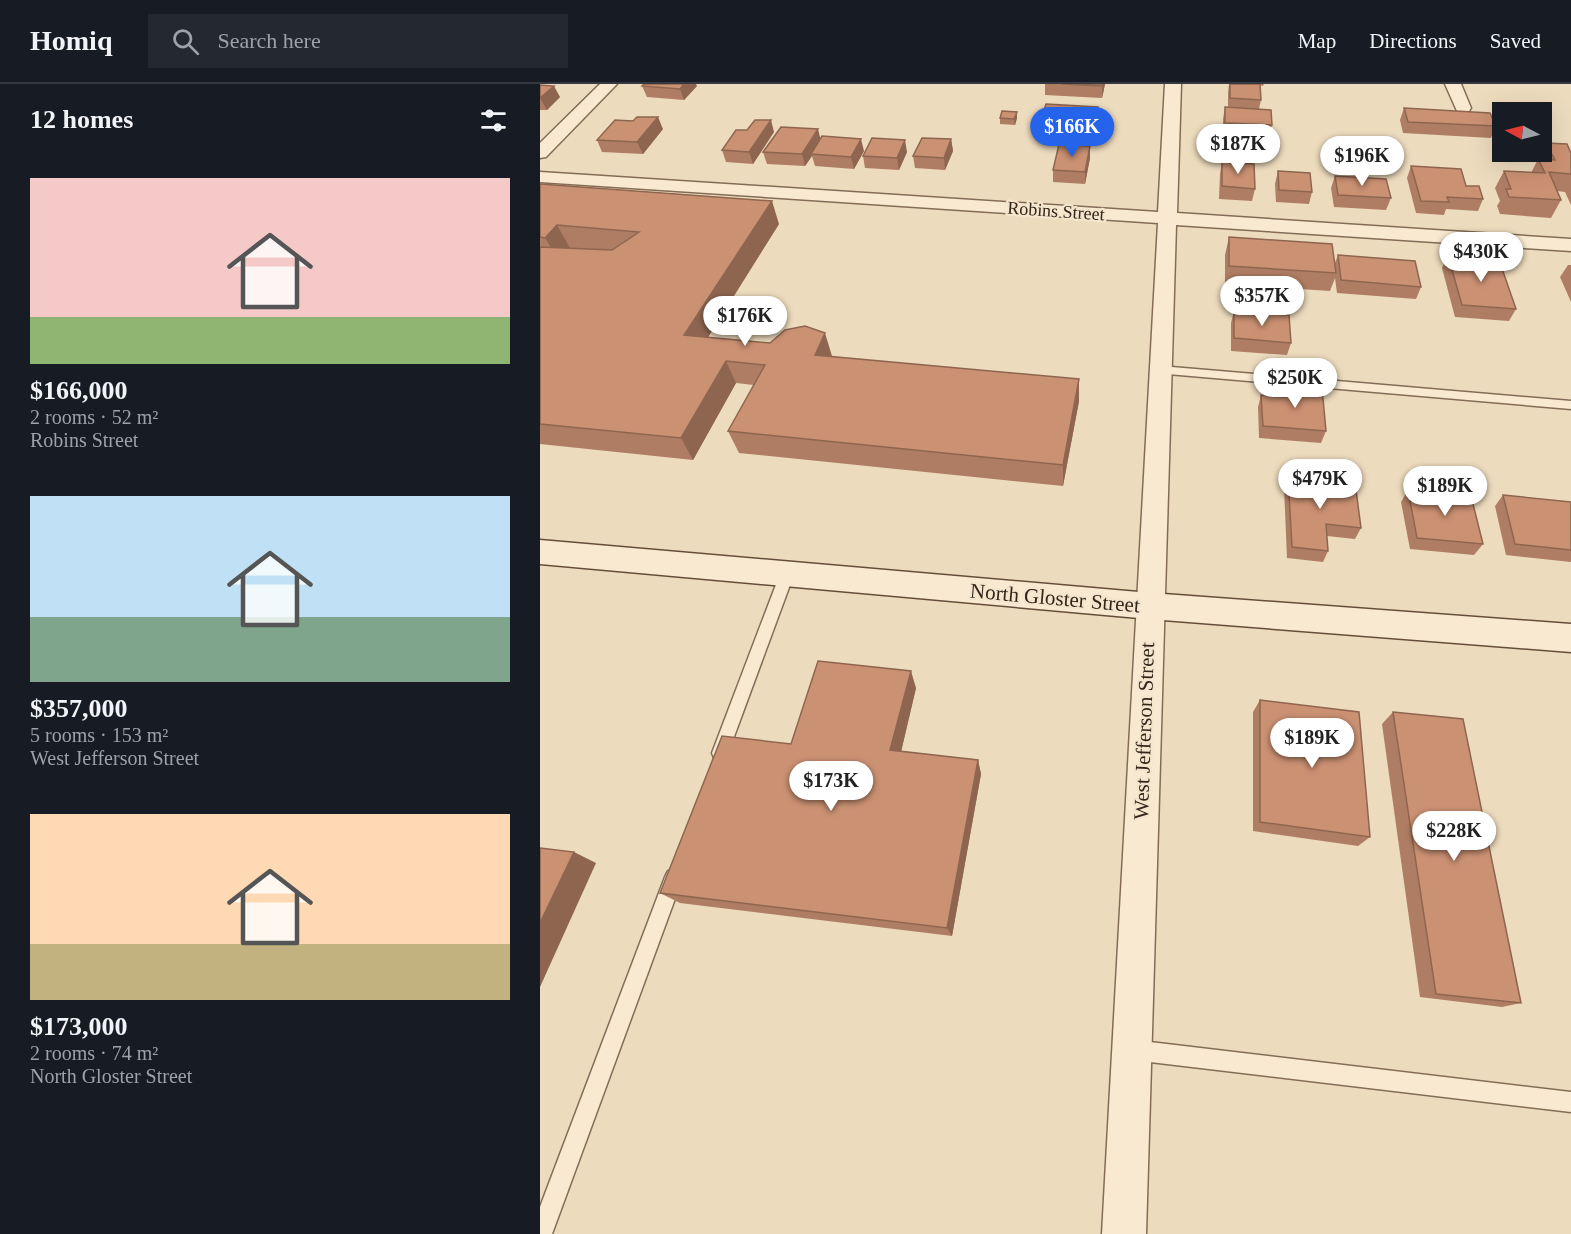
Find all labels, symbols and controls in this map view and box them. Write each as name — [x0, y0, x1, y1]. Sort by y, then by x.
search box — [148, 14, 568, 68]
text: Homiq — [30, 25, 112, 56]
icon: search — [169, 25, 202, 58]
text: Search here — [217, 28, 321, 53]
text: Map — [1298, 29, 1336, 53]
text: Directions — [1369, 29, 1457, 53]
text: Saved — [1490, 29, 1541, 53]
north arrow — [1492, 102, 1552, 162]
map controls — [1492, 102, 1552, 162]
icon: filters — [477, 104, 510, 137]
text: 12 homes — [30, 105, 133, 134]
pin: $166K — [1030, 107, 1114, 158]
text: $166K — [1044, 115, 1100, 137]
pin: $187K — [1196, 124, 1280, 175]
text: $187K — [1210, 132, 1266, 154]
pin: $196K — [1320, 136, 1404, 187]
text: $196K — [1334, 144, 1390, 166]
street label: Robins Street — [1007, 198, 1105, 224]
icon: home — [216, 217, 324, 325]
pin: $430K — [1439, 232, 1523, 283]
text: $430K — [1453, 240, 1509, 262]
pin: $357K — [1220, 276, 1304, 327]
text: $357K — [1234, 284, 1290, 306]
pin: $176K — [703, 296, 787, 347]
text: $176K — [717, 304, 773, 326]
pin: $250K — [1253, 358, 1337, 409]
text: $250K — [1267, 366, 1323, 388]
text: $166,000 — [30, 376, 128, 405]
text: 2 rooms · 52 m² — [30, 406, 158, 428]
text: Robins Street — [30, 429, 138, 451]
pin: $479K — [1278, 459, 1362, 510]
pin: $189K — [1403, 466, 1487, 517]
text: $479K — [1292, 467, 1348, 489]
text: $189K — [1417, 474, 1473, 496]
icon: home — [216, 535, 324, 643]
street label: North Gloster Street — [969, 579, 1141, 617]
street label: West Jefferson Street — [1129, 642, 1159, 820]
text: $357,000 — [30, 694, 128, 723]
pin: $189K — [1270, 718, 1354, 769]
text: 5 rooms · 153 m² — [30, 724, 168, 746]
text: $189K — [1284, 726, 1340, 748]
text: West Jefferson Street — [30, 747, 199, 769]
pin: $173K — [789, 761, 873, 812]
text: $173K — [803, 769, 859, 791]
pin: $228K — [1412, 811, 1496, 862]
text: $228K — [1426, 819, 1482, 841]
icon: home — [216, 853, 324, 961]
text: $173,000 — [30, 1012, 128, 1041]
text: 2 rooms · 74 m² — [30, 1042, 158, 1064]
text: North Gloster Street — [30, 1065, 192, 1087]

